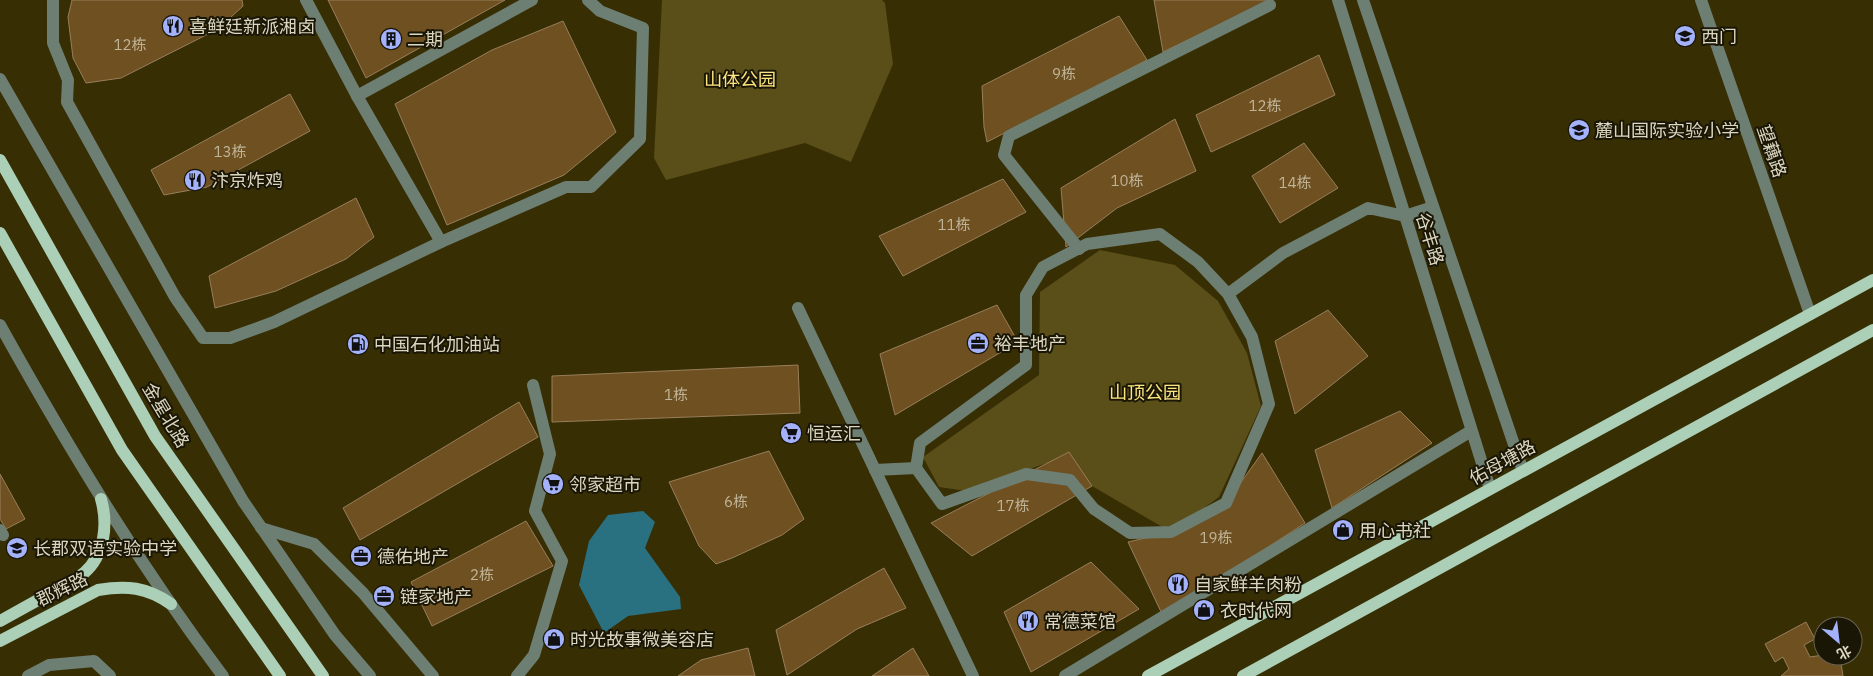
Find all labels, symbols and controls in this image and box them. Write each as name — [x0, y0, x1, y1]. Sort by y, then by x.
restaurant icon: 喜鲜廷新派湘卤 — [161, 14, 185, 38]
place label: 喜鲜廷新派湘卤 — [189, 15, 315, 38]
school or university icon: 西门 — [1673, 24, 1697, 48]
place label: 西门 — [1701, 25, 1737, 48]
building icon: 二期 — [379, 27, 403, 51]
place label: 二期 — [407, 28, 443, 51]
house number: 12栋 — [113, 35, 147, 54]
house number: 9栋 — [1052, 64, 1076, 83]
park label: 山体公园 — [704, 68, 776, 91]
house number: 12栋 — [1248, 96, 1282, 115]
school or university icon: 麓山国际实验小学 — [1567, 118, 1591, 142]
place label: 麓山国际实验小学 — [1595, 119, 1739, 142]
street label: 望藕路 — [1752, 122, 1792, 180]
house number: 13栋 — [213, 142, 247, 161]
restaurant icon: 汴京炸鸡 — [183, 168, 207, 192]
place label: 汴京炸鸡 — [211, 169, 283, 192]
house number: 10栋 — [1110, 171, 1144, 190]
house number: 14栋 — [1278, 173, 1312, 192]
street label: 谷丰路 — [1411, 210, 1449, 268]
house number: 11栋 — [937, 215, 971, 234]
office icon: 裕丰地产 — [966, 331, 990, 355]
fuel station icon: 中国石化加油站 — [346, 332, 370, 356]
place label: 裕丰地产 — [994, 332, 1066, 355]
place label: 中国石化加油站 — [374, 333, 500, 356]
street label: 金星北路 — [138, 378, 194, 452]
park label: 山顶公园 — [1109, 381, 1181, 404]
house number: 1栋 — [664, 385, 688, 404]
supermarket icon: 恒运汇 — [779, 421, 803, 445]
place label: 恒运汇 — [807, 422, 861, 445]
street label: 佑母塘路 — [1465, 434, 1539, 490]
supermarket icon: 邻家超市 — [541, 472, 565, 496]
place label: 邻家超市 — [569, 473, 641, 496]
house number: 6栋 — [724, 492, 748, 511]
house number: 17栋 — [996, 496, 1030, 515]
shop icon: 用心书社 — [1331, 518, 1355, 542]
place label: 用心书社 — [1359, 519, 1431, 542]
house number: 19栋 — [1199, 528, 1233, 547]
school or university icon: 长郡双语实验中学 — [5, 536, 29, 560]
place label: 长郡双语实验中学 — [33, 537, 177, 560]
office icon: 德佑地产 — [349, 544, 373, 568]
place label: 德佑地产 — [377, 545, 449, 568]
house number: 2栋 — [470, 565, 494, 584]
street label: 郡辉路 — [33, 567, 91, 611]
restaurant icon: 自家鲜羊肉粉 — [1166, 572, 1190, 596]
place label: 自家鲜羊肉粉 — [1194, 573, 1302, 596]
office icon: 链家地产 — [372, 584, 396, 608]
place label: 链家地产 — [400, 585, 472, 608]
shop icon: 衣时代网 — [1192, 598, 1216, 622]
place label: 衣时代网 — [1220, 599, 1292, 622]
restaurant icon: 常德菜馆 — [1016, 609, 1040, 633]
place label: 常德菜馆 — [1044, 610, 1116, 633]
north arrow — [1813, 616, 1863, 666]
shop icon: 时光故事微美容店 — [542, 627, 566, 651]
place label: 时光故事微美容店 — [570, 628, 714, 651]
text: 北 — [1834, 641, 1855, 664]

